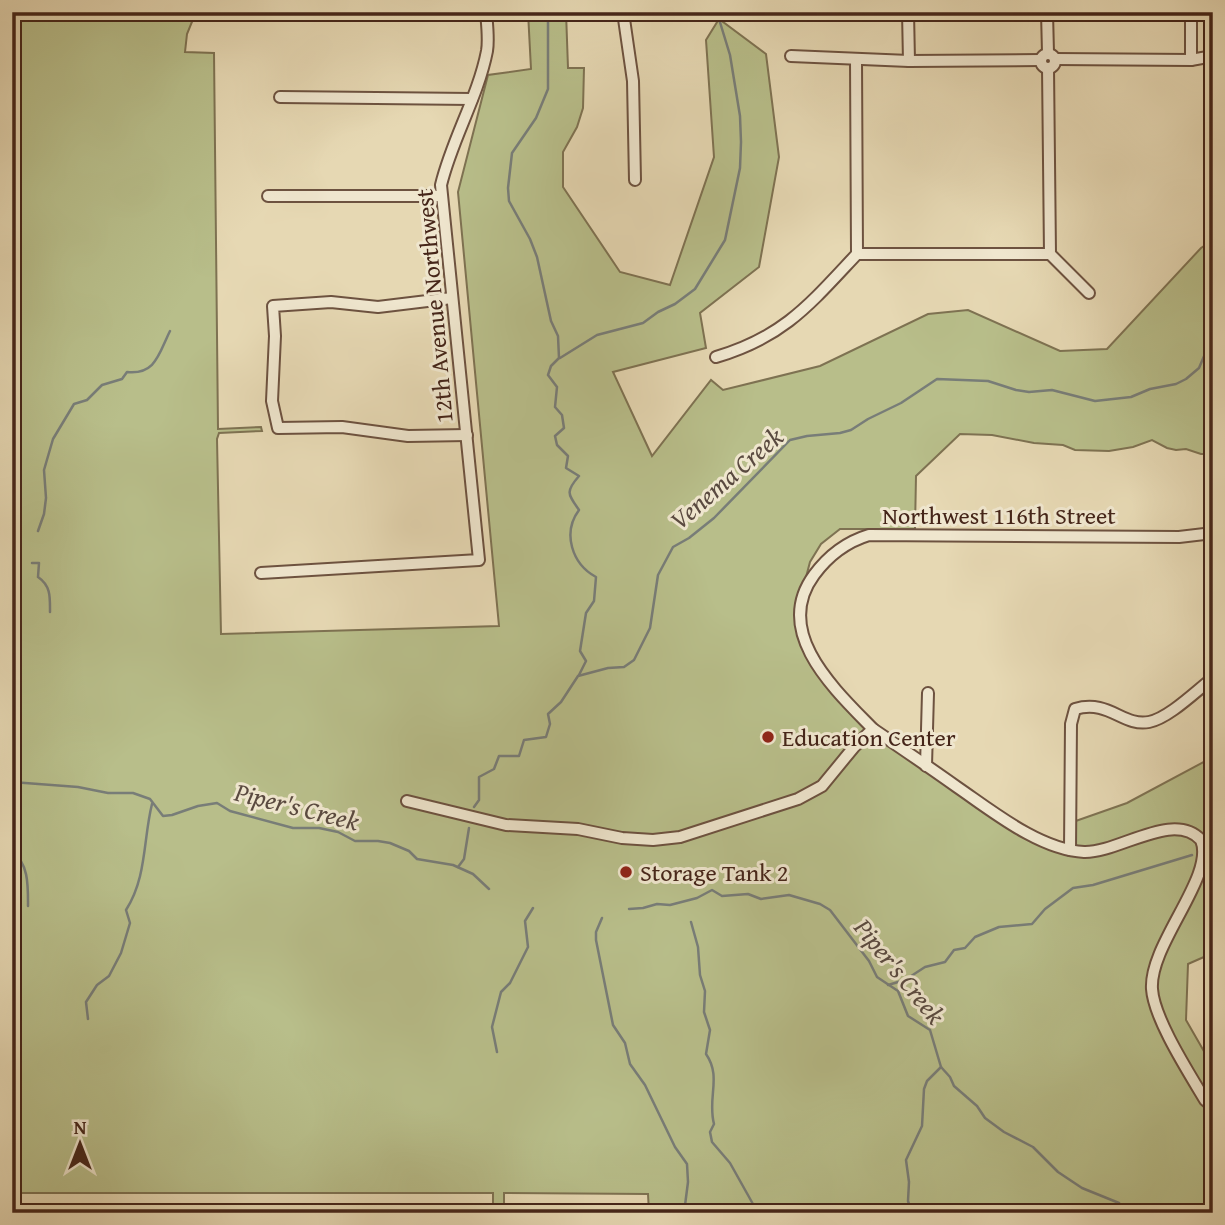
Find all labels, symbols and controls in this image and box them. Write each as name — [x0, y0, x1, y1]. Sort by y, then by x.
street label: 12th Avenue Northwest — [406, 187, 462, 425]
water label: Venema Creek — [661, 417, 792, 538]
street label: Northwest 116th Street — [882, 498, 1116, 533]
place label: Education Center — [782, 720, 956, 755]
marker: Education Center — [760, 729, 776, 745]
water label: Piper's Creek — [230, 772, 363, 840]
place label: Storage Tank 2 — [640, 855, 788, 890]
marker: Storage Tank 2 — [618, 864, 634, 880]
water label: Piper's Creek — [844, 909, 955, 1033]
north arrow — [46, 1110, 116, 1180]
text: N — [74, 1113, 87, 1141]

